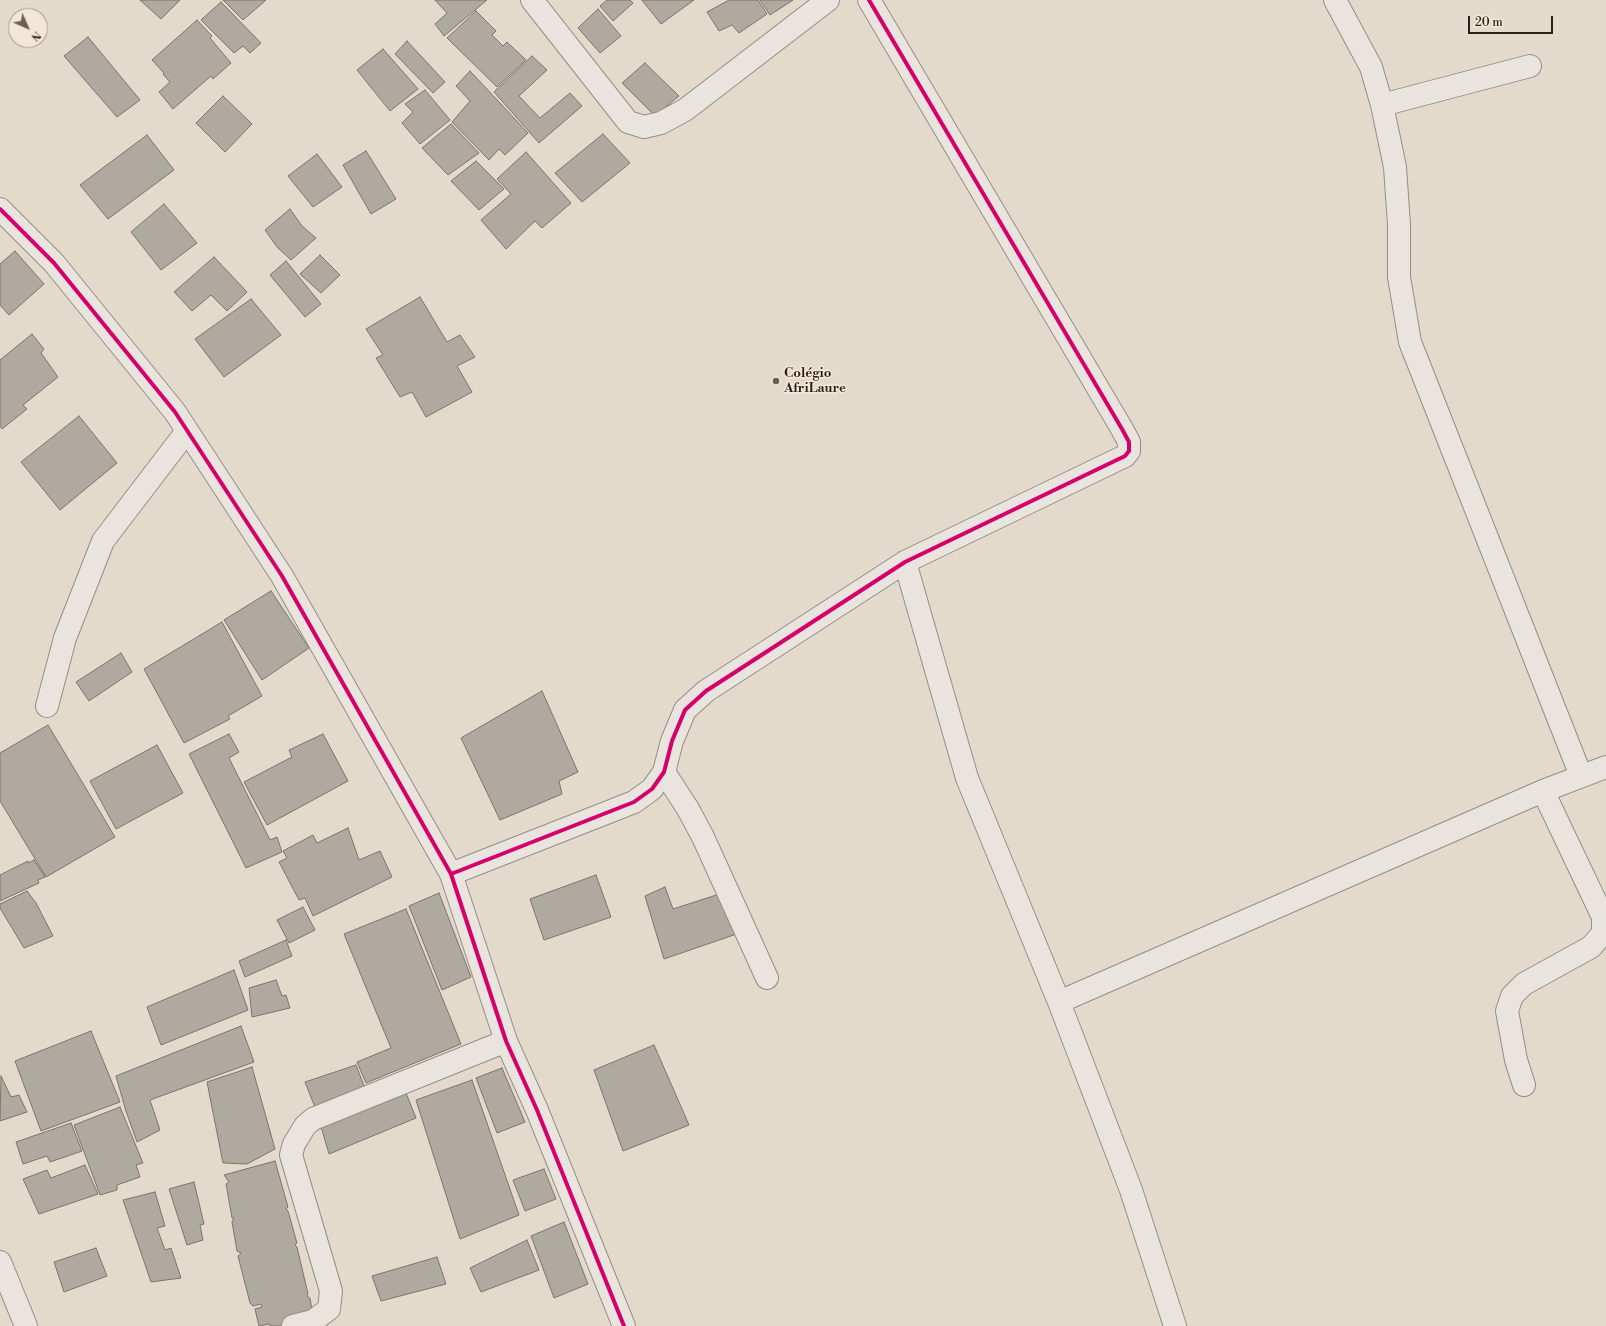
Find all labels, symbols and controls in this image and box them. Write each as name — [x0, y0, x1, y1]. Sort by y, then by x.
north arrow — [8, 8, 48, 48]
scale bar — [1470, 8, 1555, 34]
text: 20 m — [1475, 15, 1503, 30]
text: N — [28, 28, 44, 44]
place label: Colégio AfriLaure — [784, 366, 846, 397]
marker: Colégio AfriLaure — [771, 376, 781, 386]

